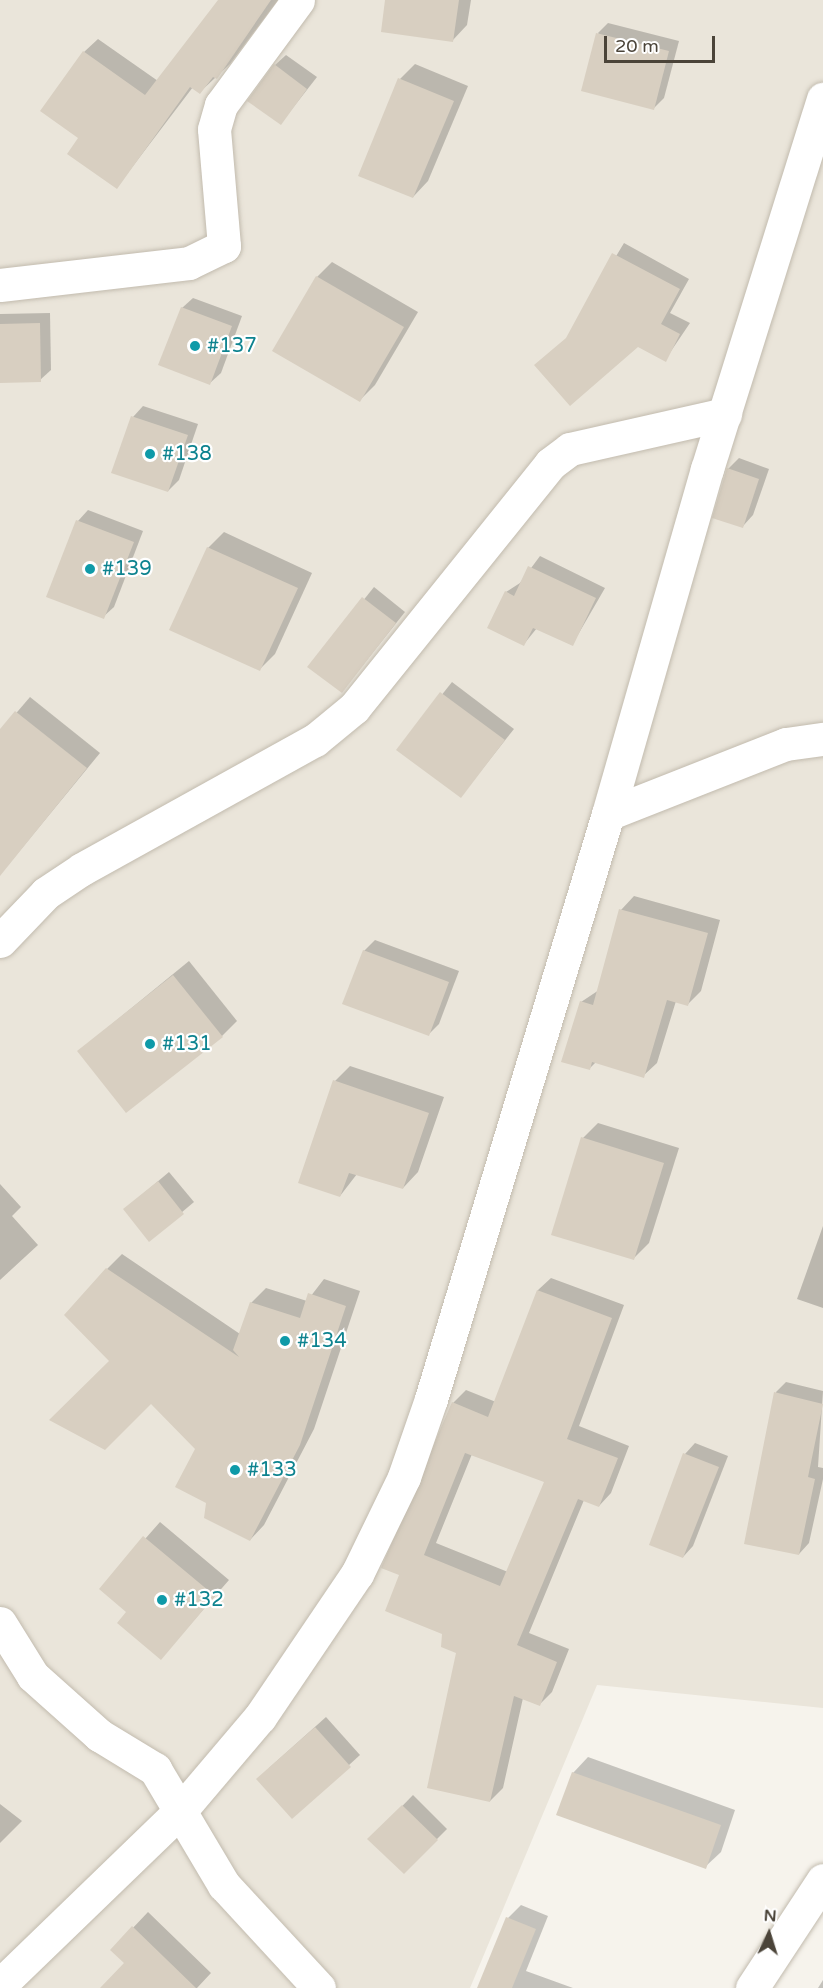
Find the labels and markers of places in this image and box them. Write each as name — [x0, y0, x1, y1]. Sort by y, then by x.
place label: #137 — [207, 334, 257, 358]
marker: #137 — [188, 339, 202, 353]
place label: #138 — [162, 442, 212, 466]
marker: #138 — [143, 447, 157, 461]
place label: #139 — [102, 557, 152, 581]
marker: #139 — [83, 562, 97, 576]
place label: #131 — [162, 1032, 212, 1056]
marker: #131 — [143, 1037, 157, 1051]
place label: #134 — [297, 1329, 347, 1353]
marker: #134 — [278, 1334, 292, 1348]
place label: #133 — [247, 1458, 297, 1482]
marker: #133 — [228, 1463, 242, 1477]
place label: #132 — [174, 1588, 224, 1612]
marker: #132 — [155, 1593, 169, 1607]

